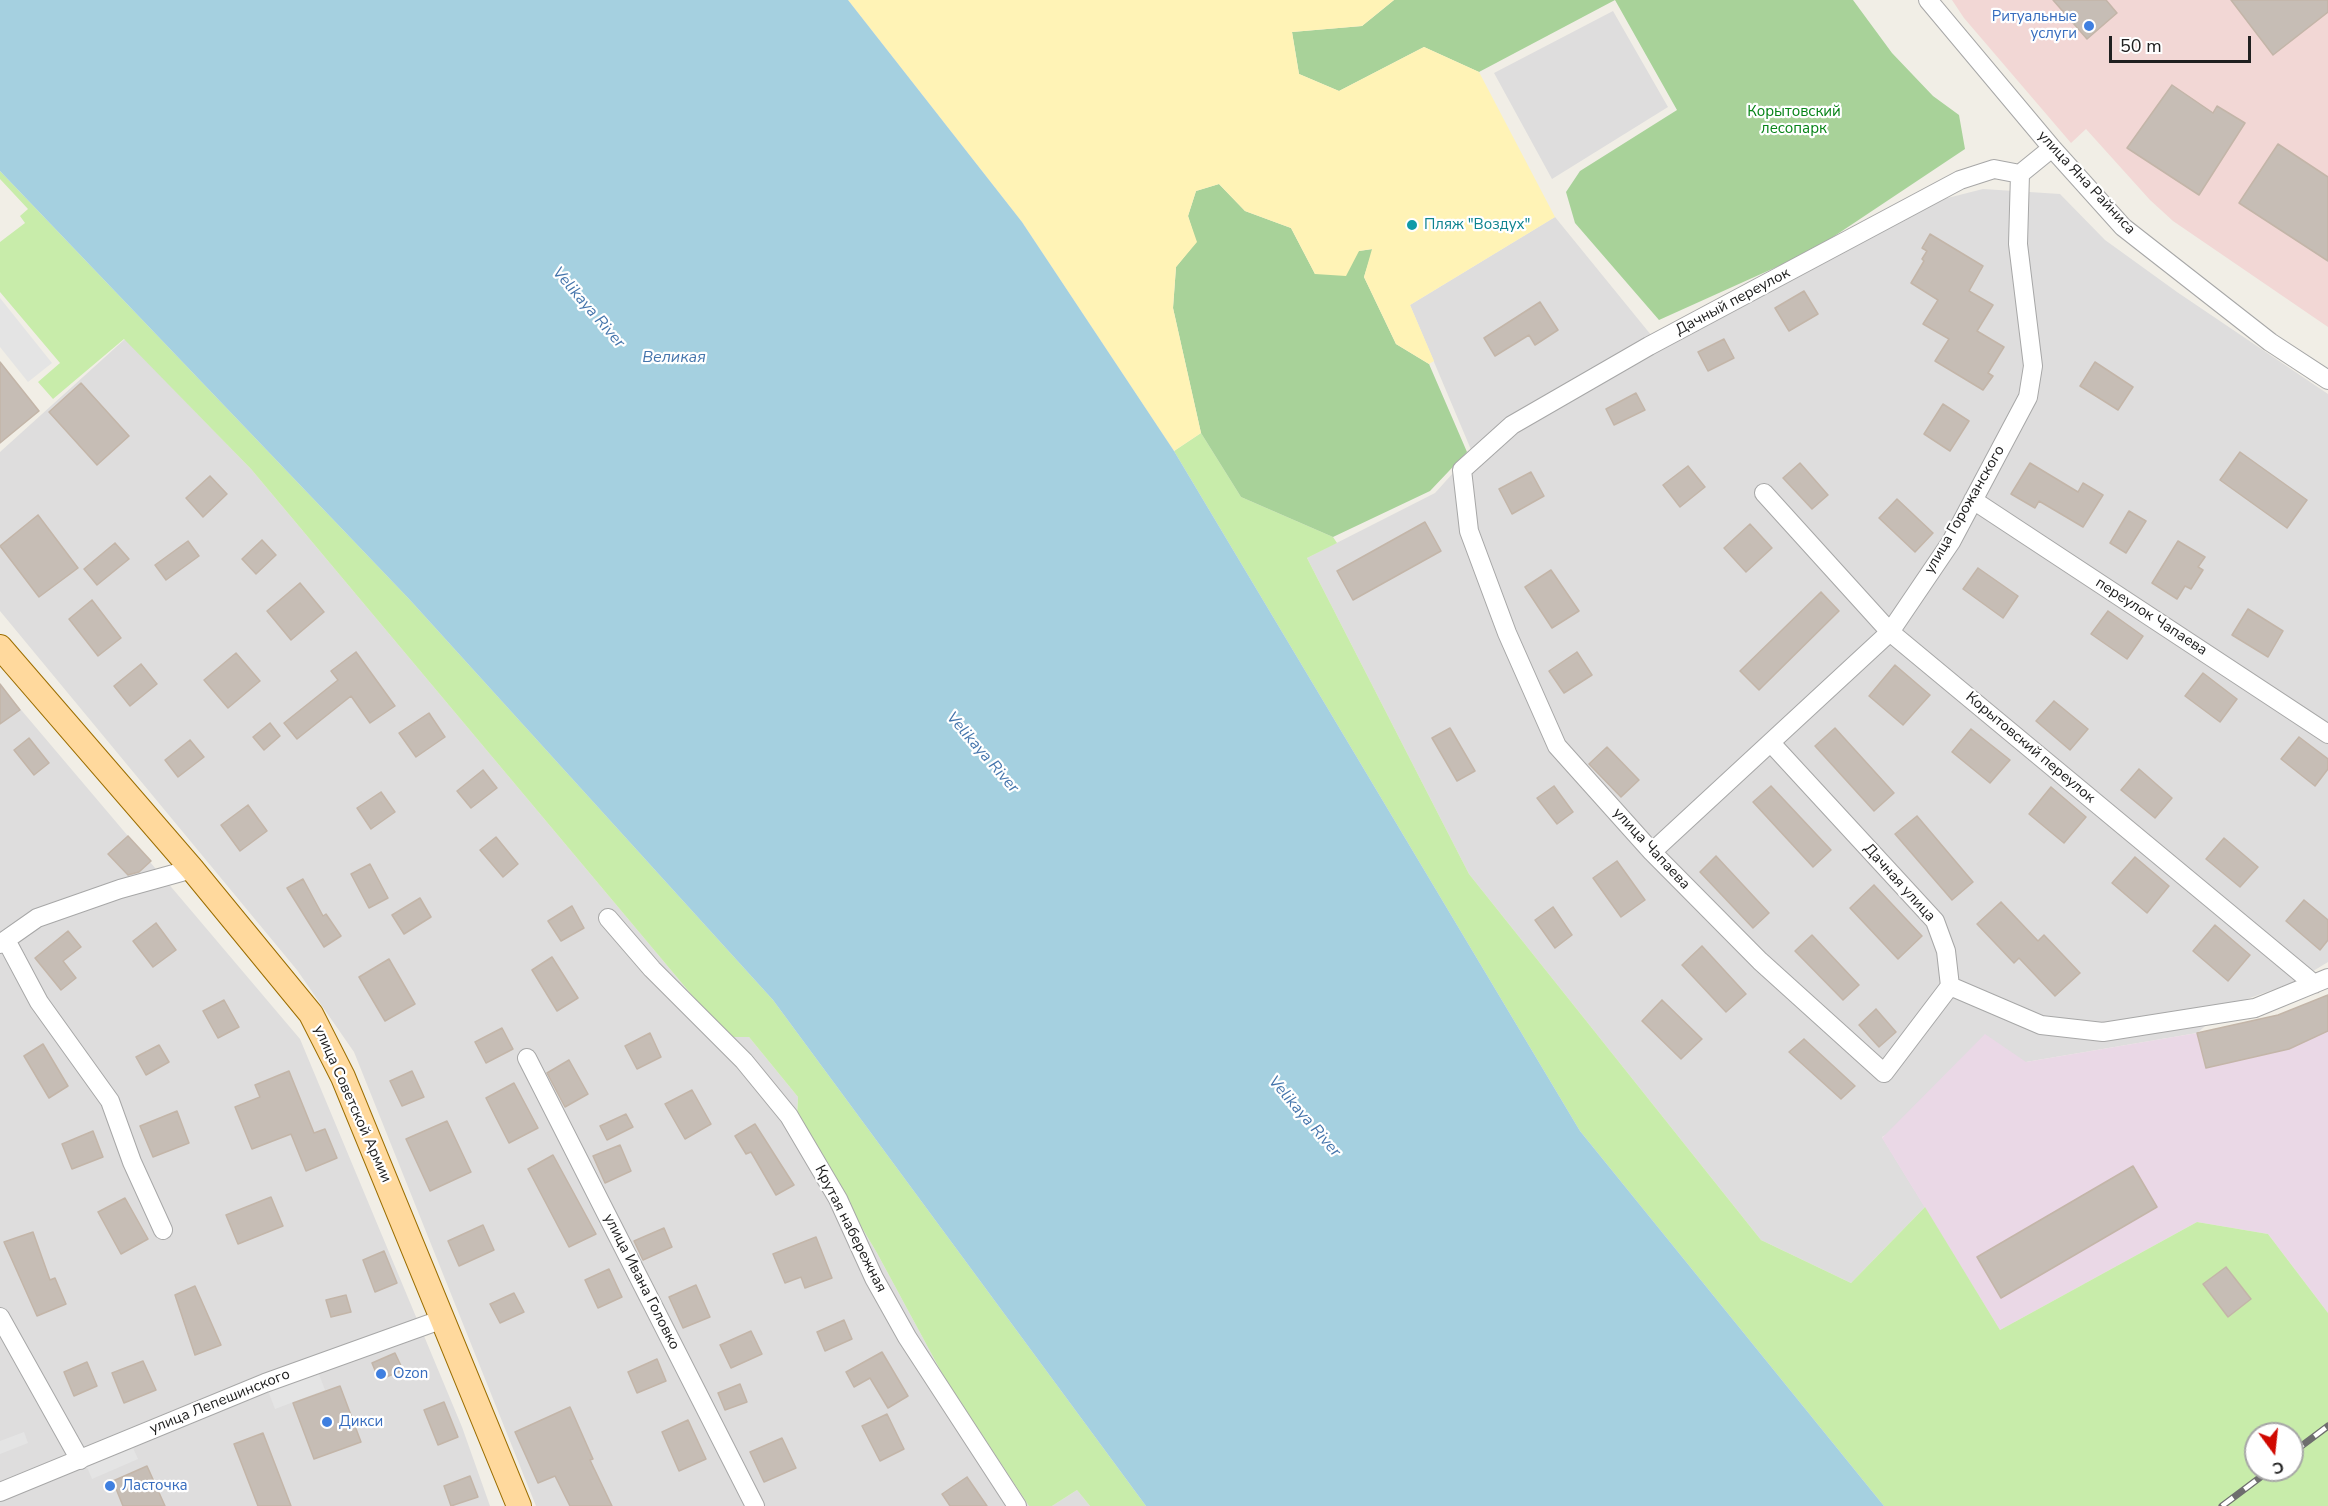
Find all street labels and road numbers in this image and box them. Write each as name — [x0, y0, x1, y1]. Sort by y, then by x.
street label: улица Яна Райниса — [2033, 127, 2139, 239]
street label: Дачный переулок — [1673, 264, 1793, 340]
street label: улица Горожанского — [1921, 443, 2009, 577]
street label: переулок Чапаева — [2092, 574, 2210, 660]
street label: Корытовский переулок — [1961, 688, 2099, 808]
street label: улица Чапаева — [1609, 804, 1693, 894]
street label: Дачная улица — [1859, 840, 1939, 926]
street label: улица Советской Армии — [309, 1022, 395, 1186]
street label: Крутая набережная — [810, 1162, 890, 1296]
street label: улица Ивана Головко — [599, 1211, 683, 1353]
street label: улица Лепешинского — [147, 1366, 293, 1438]

